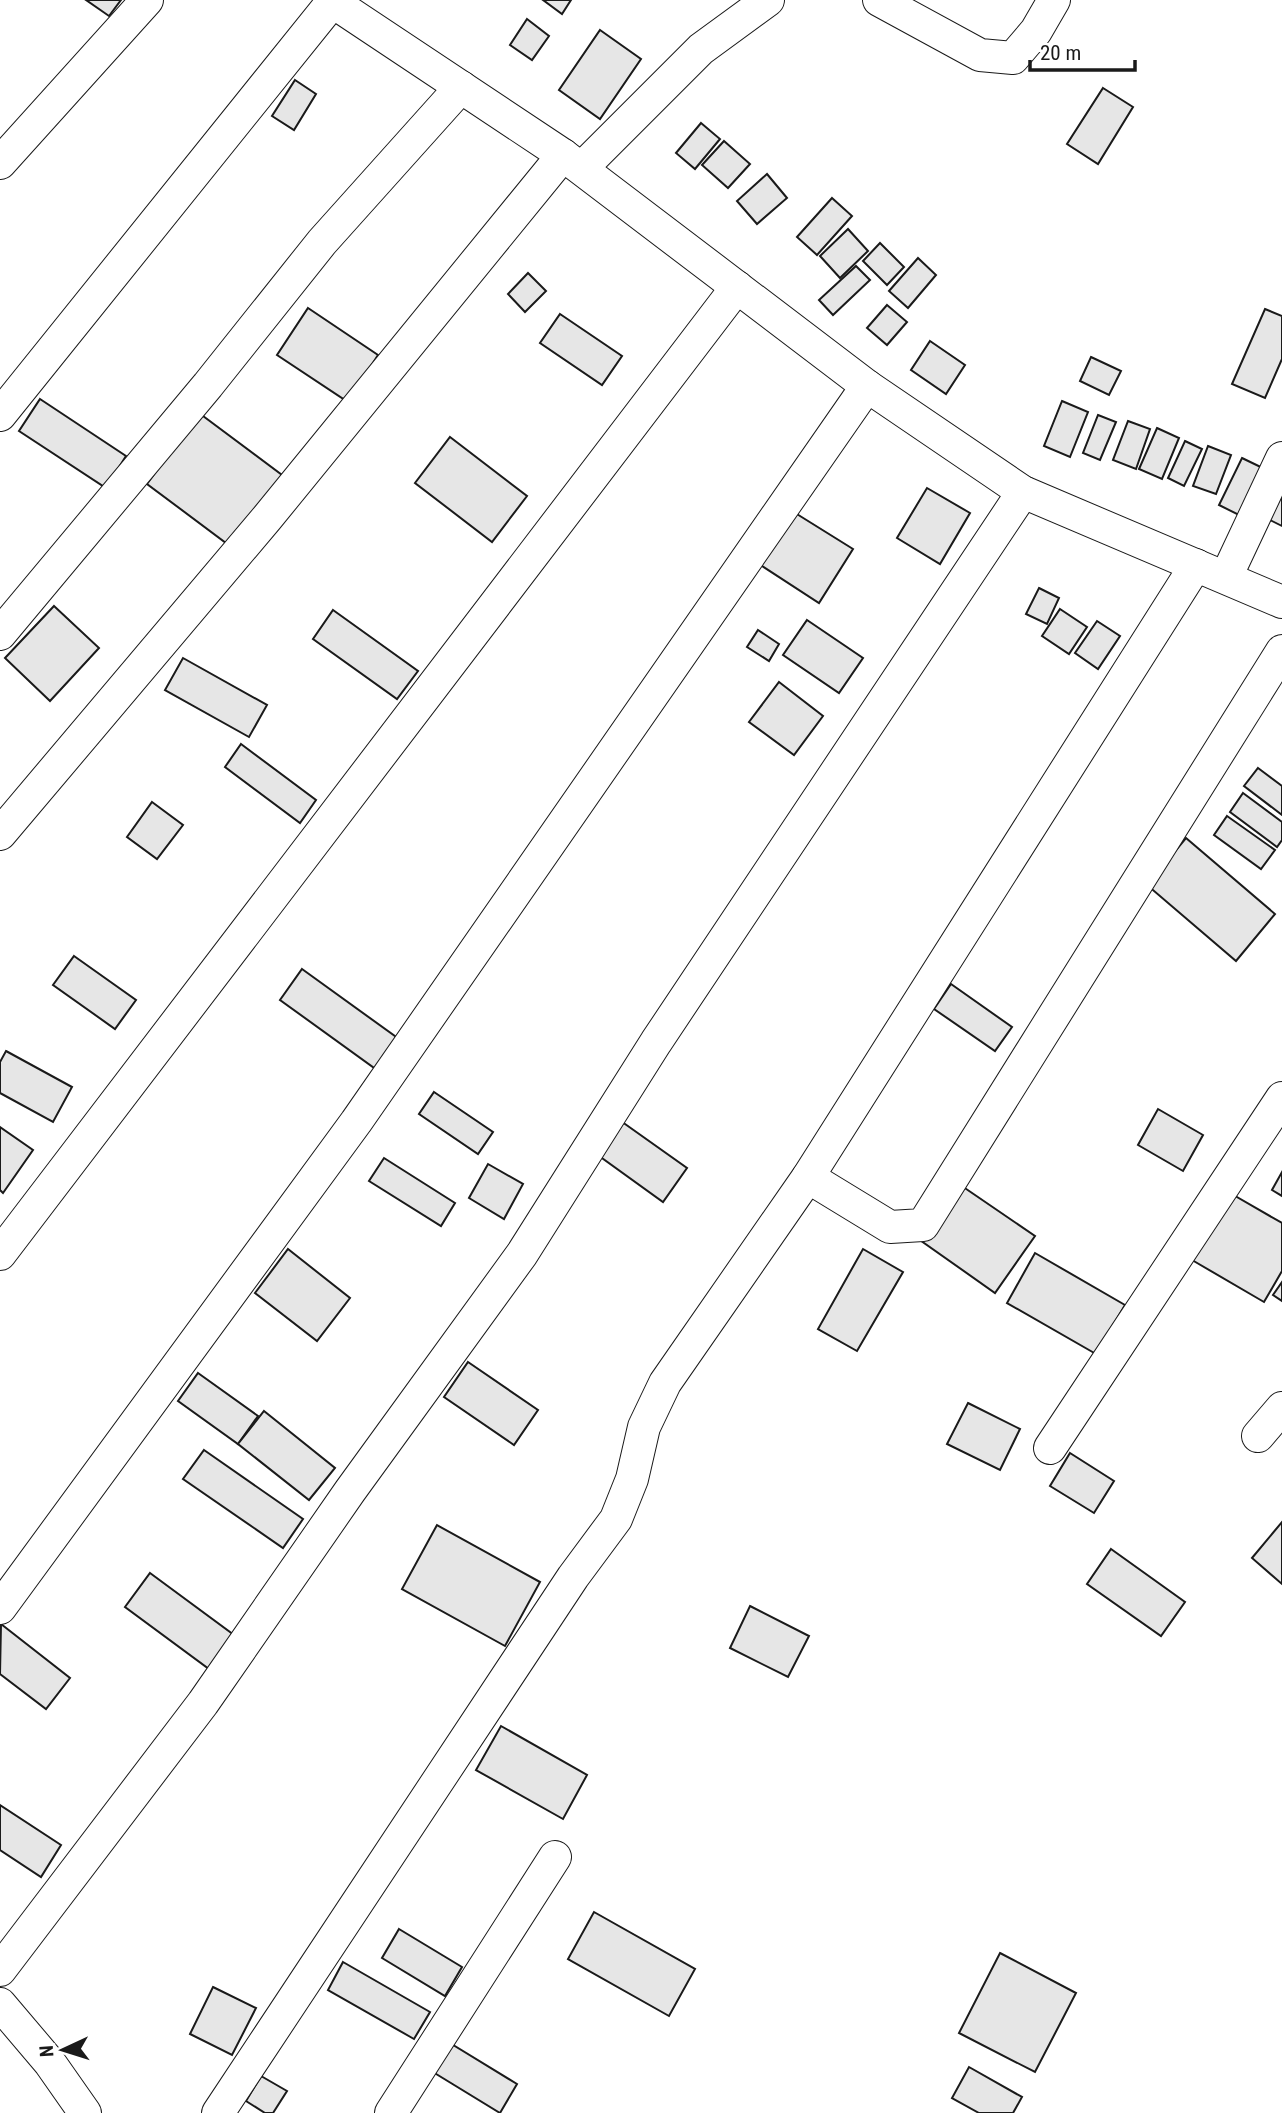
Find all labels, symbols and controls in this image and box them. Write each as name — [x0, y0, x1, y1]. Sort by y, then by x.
scale bar — [1030, 28, 1135, 72]
text: 20 m — [1040, 41, 1081, 65]
north arrow — [28, 2015, 98, 2085]
text: N — [35, 2045, 58, 2058]

